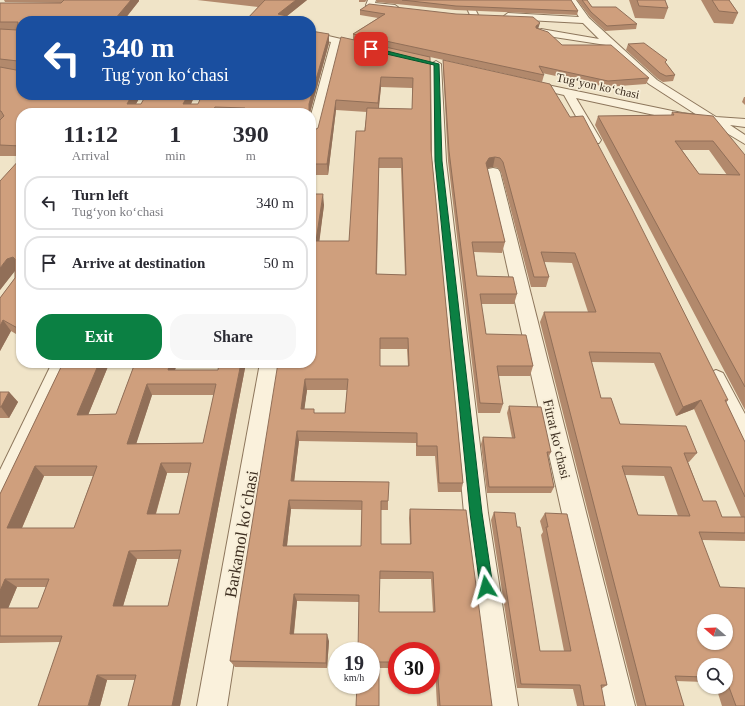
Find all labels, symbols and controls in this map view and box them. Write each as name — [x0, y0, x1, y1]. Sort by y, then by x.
icon: left — [36, 32, 88, 84]
text: 340 m — [102, 32, 174, 63]
pin — [354, 32, 388, 66]
icon: arrive — [360, 38, 382, 60]
text: Tugʻyon koʻchasi — [102, 65, 229, 85]
street label: Tugʻyon koʻchasi — [555, 70, 641, 102]
text: 11:12 — [63, 121, 118, 147]
text: 1 — [169, 121, 181, 147]
text: 390 — [233, 121, 269, 147]
text: Arrival — [72, 148, 109, 163]
text: min — [165, 148, 185, 163]
text: m — [246, 148, 256, 163]
text: Turn left — [72, 187, 129, 203]
icon: left — [38, 192, 60, 214]
text: 340 m — [256, 195, 294, 211]
text: Tugʻyon koʻchasi — [72, 204, 164, 219]
icon: arrive — [38, 252, 60, 274]
text: Arrive at destination — [72, 255, 205, 271]
text: 50 m — [264, 255, 294, 271]
button: Exit — [36, 314, 162, 360]
button: Share — [170, 314, 296, 360]
street label: Fitrat koʻchasi — [540, 398, 573, 480]
street label: Barkamol koʻchasi — [221, 469, 262, 599]
position arrow — [465, 566, 507, 608]
north arrow — [697, 614, 733, 650]
map controls — [697, 614, 733, 694]
speed limit sign: 30 — [388, 642, 440, 694]
text: 19 — [344, 652, 364, 674]
button: search — [697, 658, 733, 694]
text: km/h — [344, 672, 364, 683]

